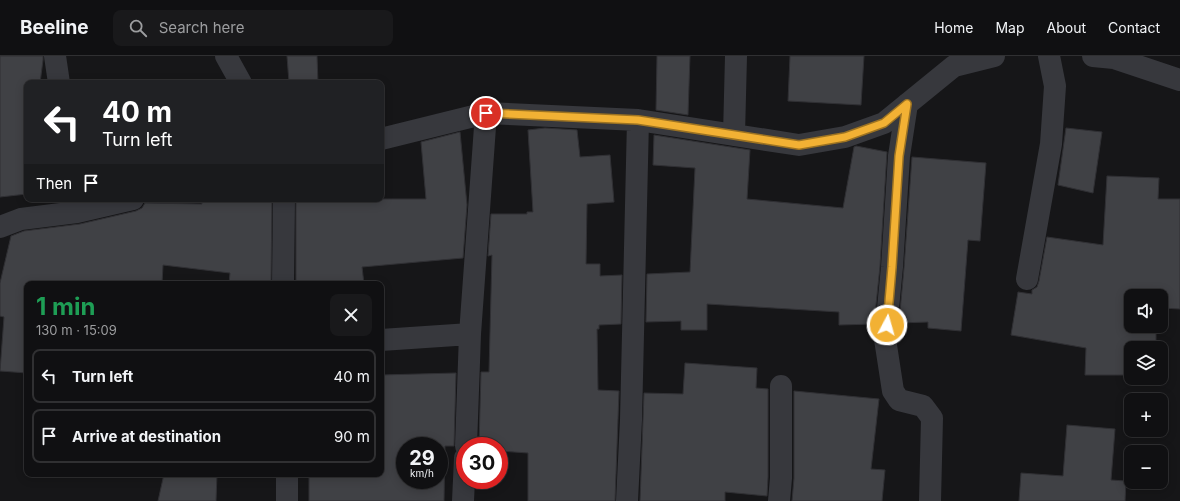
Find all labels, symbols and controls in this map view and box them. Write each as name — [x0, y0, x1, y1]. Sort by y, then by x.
search box — [113, 10, 393, 46]
text: Beeline — [20, 16, 89, 39]
icon: search — [127, 17, 149, 39]
text: Search here — [159, 18, 244, 37]
text: Home — [934, 19, 973, 36]
text: Map — [995, 19, 1025, 36]
text: About — [1047, 19, 1086, 36]
text: Contact — [1108, 19, 1160, 36]
text: 40 m — [102, 95, 172, 129]
icon: left — [36, 96, 88, 148]
pin — [469, 96, 503, 130]
icon: arrive — [475, 102, 497, 124]
text: Turn left — [102, 129, 172, 150]
icon: arrive — [80, 172, 102, 194]
text: Then — [36, 174, 72, 193]
map controls — [1124, 289, 1168, 489]
button: sound — [1124, 289, 1168, 333]
text: 1 min — [36, 292, 95, 321]
button: close — [330, 294, 372, 336]
position arrow — [866, 304, 908, 346]
text: 130 m · 15:09 — [36, 322, 117, 338]
button: layers — [1124, 341, 1168, 385]
icon: left — [38, 365, 60, 387]
text: Turn left — [72, 367, 133, 386]
text: 40 m — [333, 367, 370, 386]
button: + — [1124, 393, 1168, 437]
icon: arrive — [38, 425, 60, 447]
text: Arrive at destination — [72, 427, 221, 446]
text: 90 m — [334, 427, 370, 446]
speed limit sign: 30 — [456, 437, 508, 489]
button: − — [1124, 445, 1168, 489]
text: 29 — [409, 446, 435, 470]
text: km/h — [410, 467, 434, 479]

